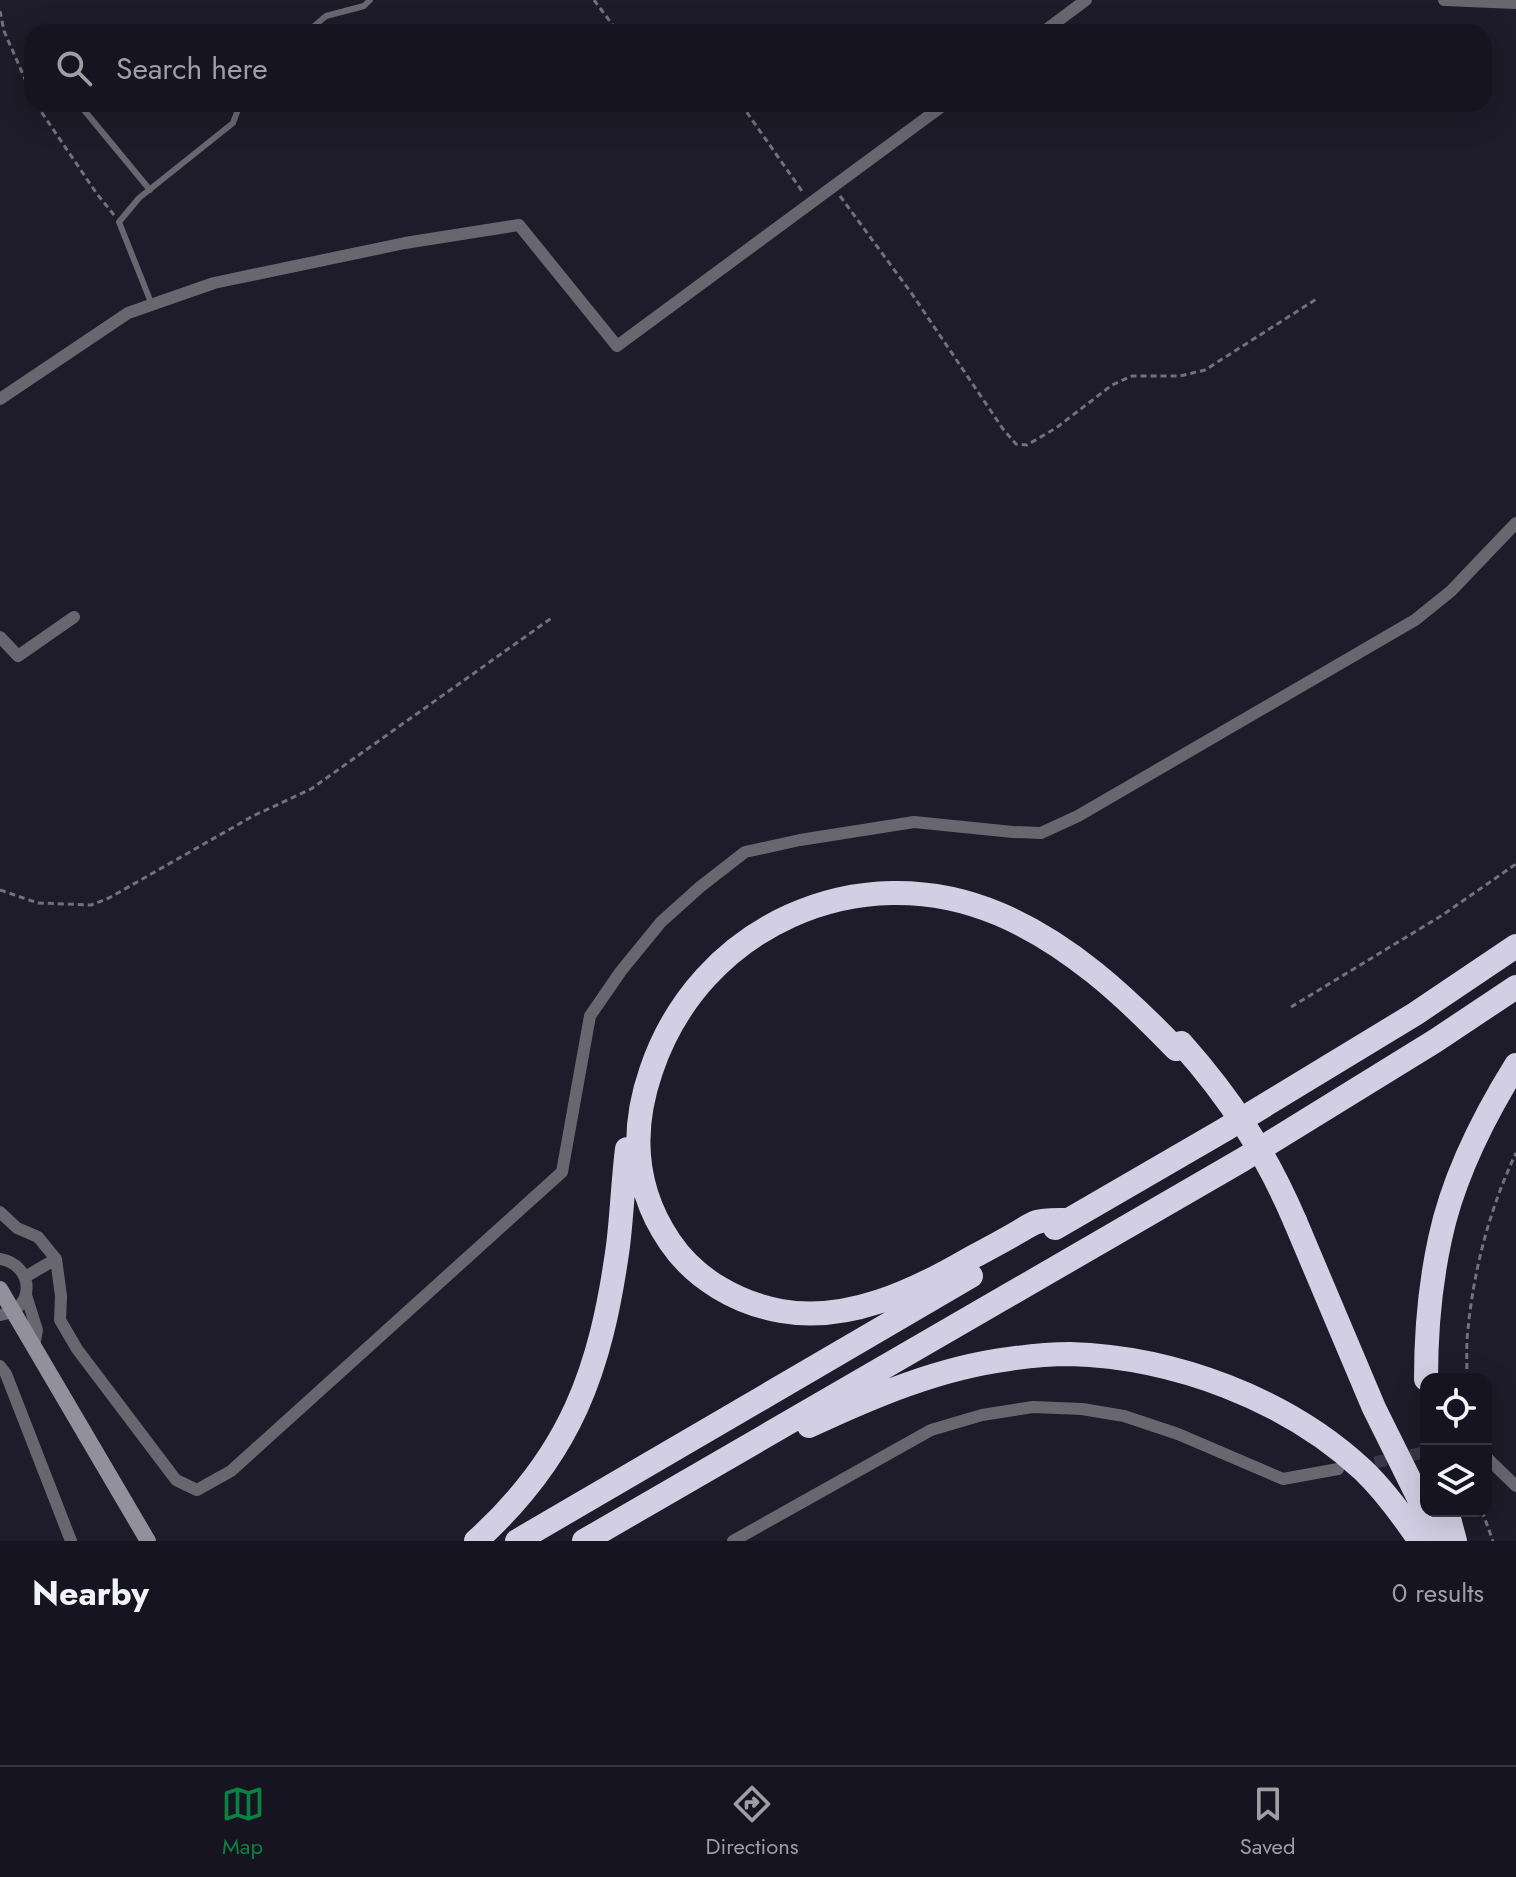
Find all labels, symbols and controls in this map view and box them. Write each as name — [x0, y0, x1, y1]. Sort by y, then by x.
search box — [24, 24, 1492, 112]
icon: search — [52, 46, 96, 90]
text: Search here — [116, 47, 268, 90]
map controls — [1420, 1373, 1492, 1517]
button: locate — [1420, 1373, 1492, 1445]
button: layers — [1420, 1445, 1492, 1517]
text: Nearby — [32, 1569, 149, 1618]
text: 0 results — [1392, 1574, 1484, 1612]
tab: Map — [221, 1782, 265, 1862]
tab: Directions — [706, 1782, 799, 1862]
tab: Saved — [1240, 1782, 1295, 1862]

